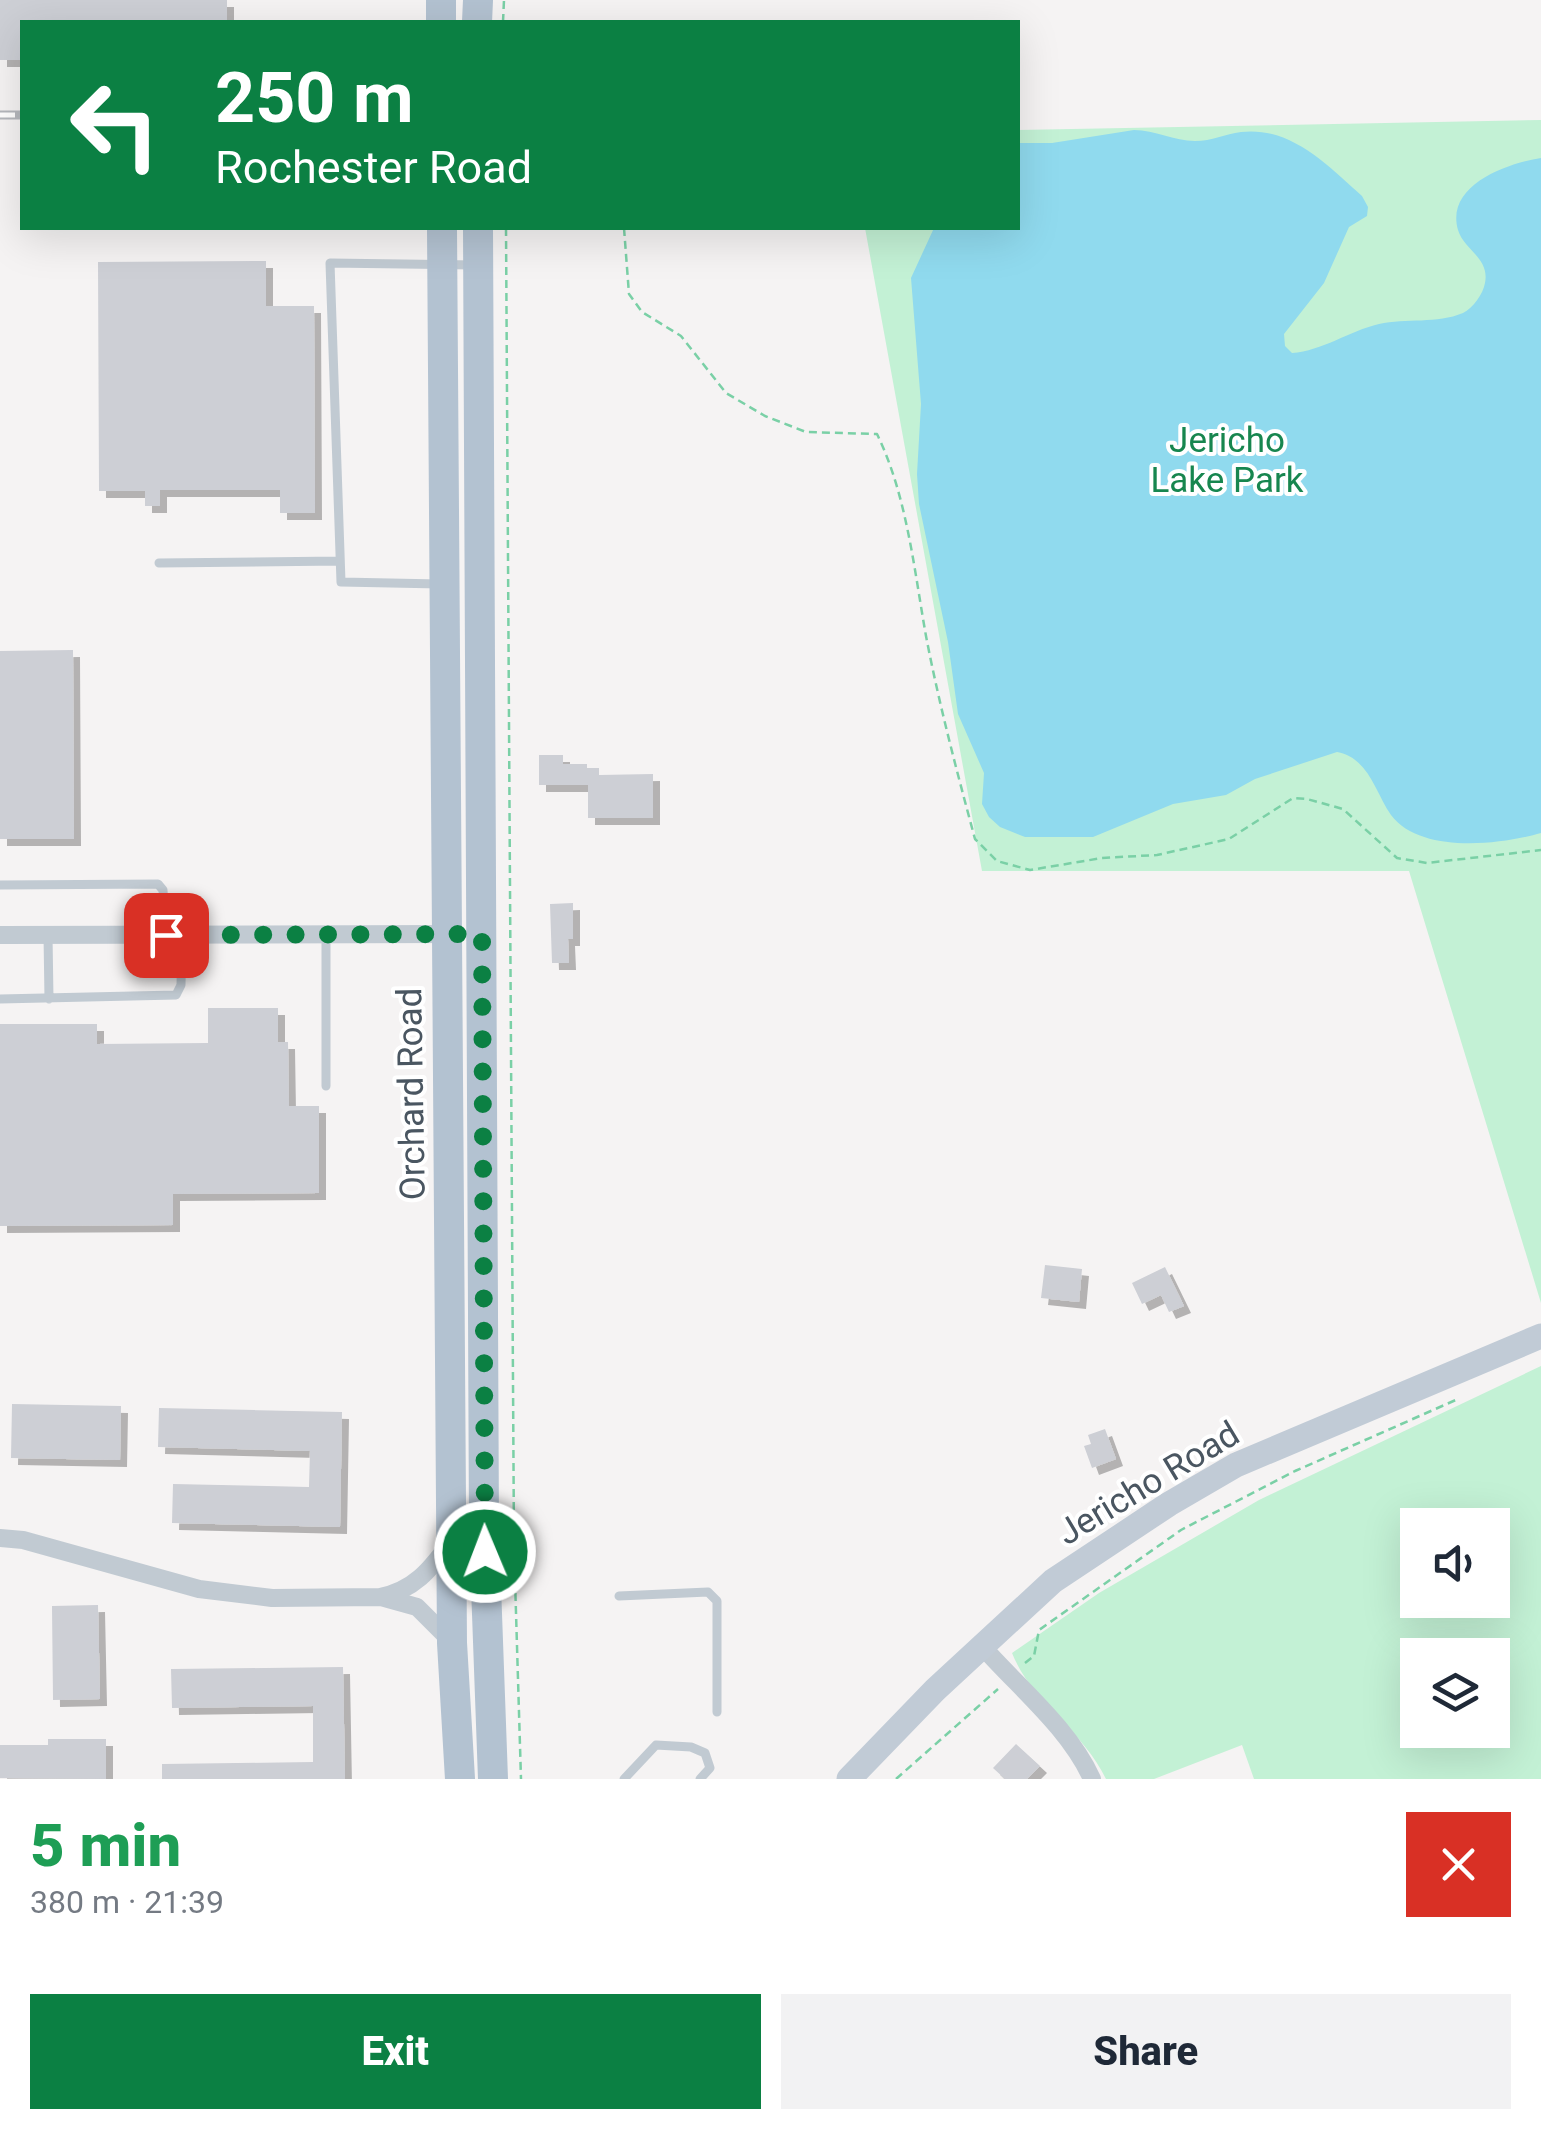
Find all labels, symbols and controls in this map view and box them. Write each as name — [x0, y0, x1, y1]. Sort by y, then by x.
text: 250 m — [215, 57, 414, 139]
icon: left — [50, 60, 180, 190]
text: Rochester Road — [215, 141, 532, 194]
park label: Jericho Lake Park — [1150, 420, 1304, 501]
pin — [124, 893, 209, 978]
icon: arrive — [139, 908, 194, 963]
street label: Orchard Road — [389, 987, 434, 1201]
street label: Jericho Road — [1050, 1413, 1247, 1554]
position arrow — [433, 1500, 537, 1604]
map controls — [1400, 1508, 1510, 1748]
button: sound — [1400, 1508, 1510, 1618]
button: layers — [1400, 1638, 1510, 1748]
text: 5 min — [30, 1810, 181, 1881]
button: close — [1406, 1812, 1511, 1917]
text: 380 m · 21:39 — [30, 1883, 224, 1921]
button: Exit — [30, 1994, 761, 2109]
button: Share — [781, 1994, 1511, 2109]

